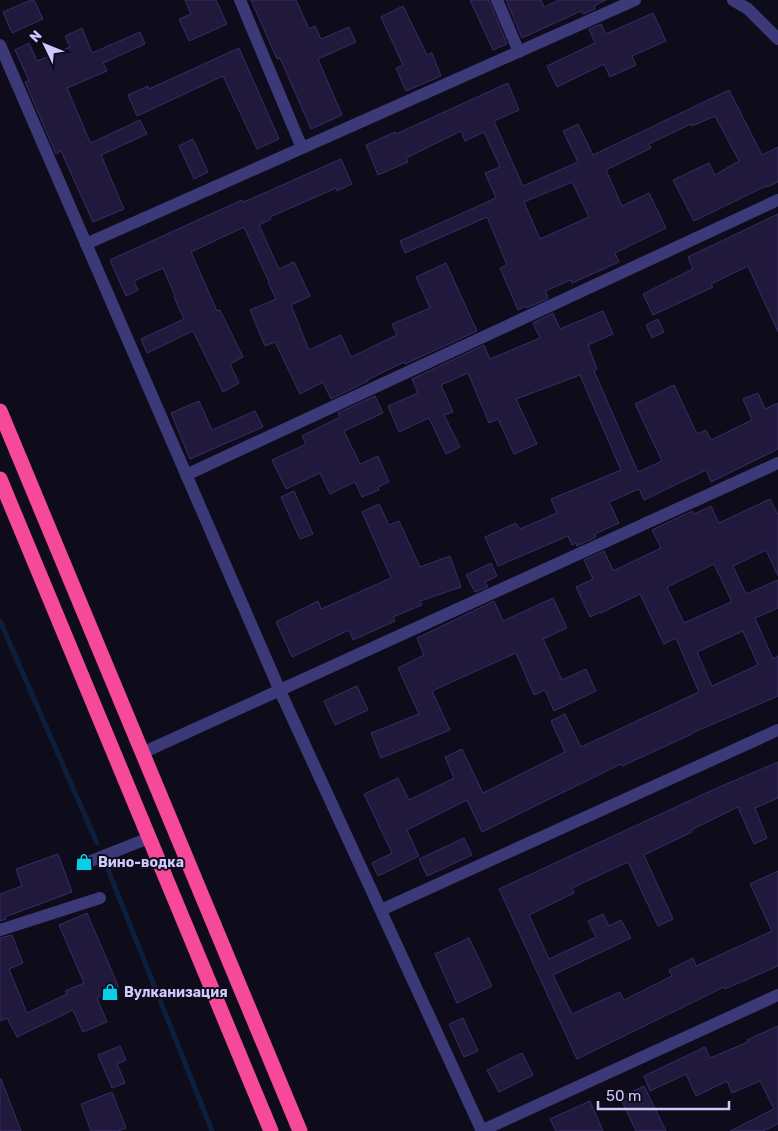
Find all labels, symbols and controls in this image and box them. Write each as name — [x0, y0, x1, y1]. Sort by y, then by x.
north arrow — [20, 20, 70, 70]
text: N — [26, 27, 46, 46]
shop icon: Вино-водка — [74, 852, 94, 872]
place label: Вино-водка — [98, 854, 184, 871]
shop icon: Вулканизация — [100, 982, 120, 1002]
place label: Вулканизация — [124, 984, 228, 1001]
scale bar — [598, 1078, 729, 1110]
text: 50 m — [606, 1087, 641, 1105]

